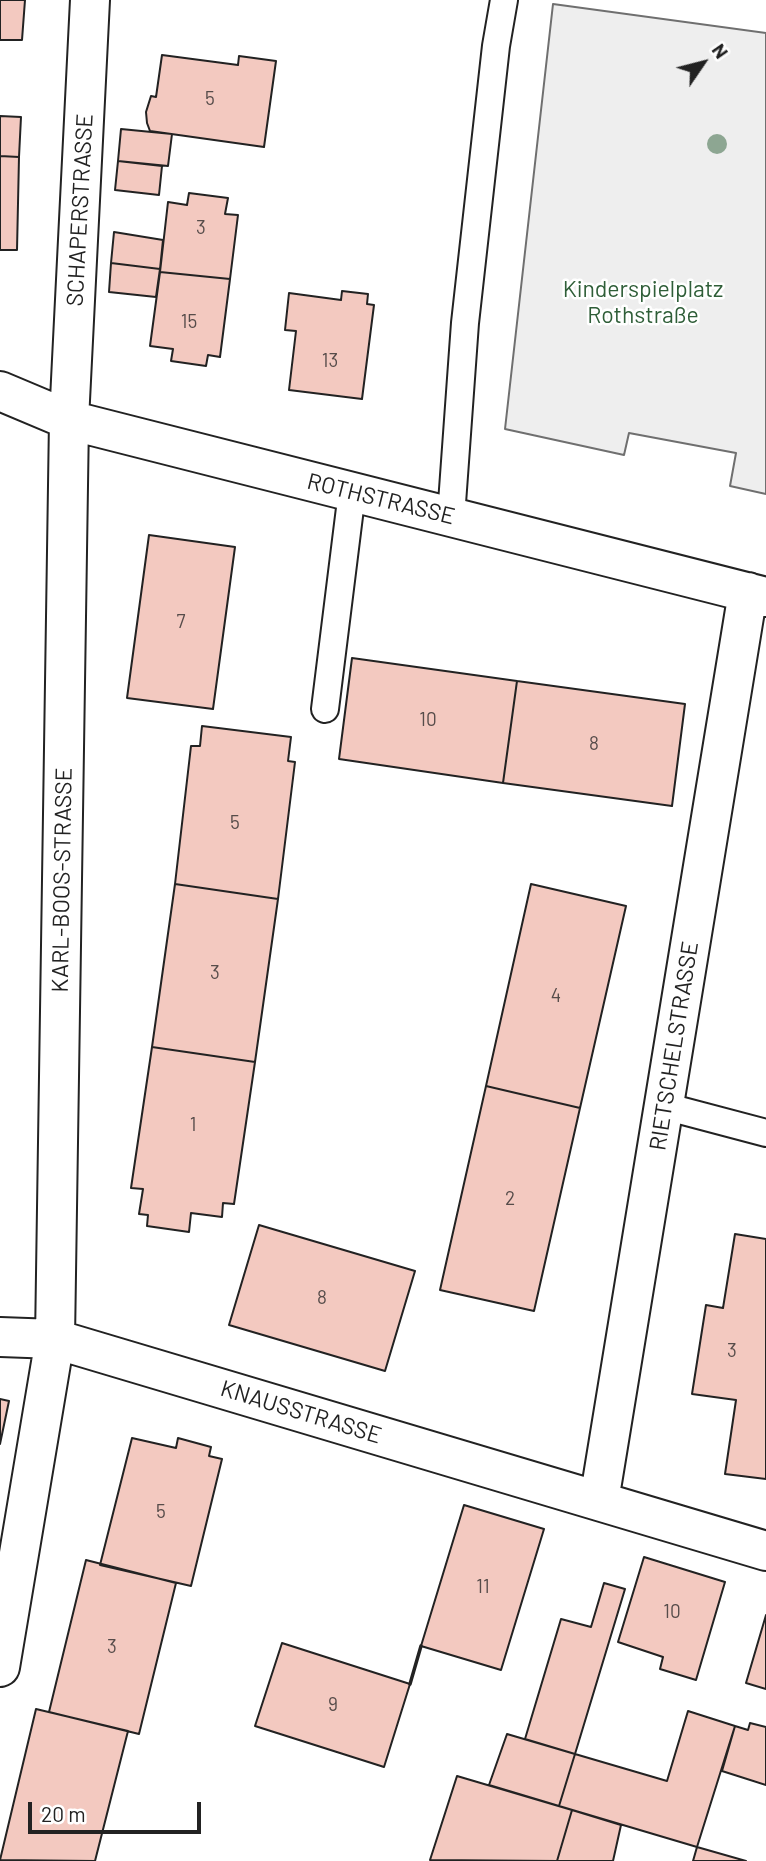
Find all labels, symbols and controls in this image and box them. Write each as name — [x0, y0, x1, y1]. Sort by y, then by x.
north arrow — [668, 28, 738, 98]
text: N — [708, 39, 734, 62]
house number: 5 — [205, 88, 215, 110]
street label: SCHAPERSTRASSE — [61, 113, 99, 307]
house number: 3 — [196, 217, 206, 239]
park label: Kinderspielplatz Rothstraße — [563, 275, 723, 329]
house number: 15 — [181, 311, 197, 333]
house number: 13 — [322, 350, 338, 372]
street label: ROTHSTRASSE — [304, 467, 458, 531]
house number: 7 — [177, 611, 185, 633]
house number: 10 — [419, 709, 437, 731]
house number: 8 — [589, 733, 599, 755]
street label: KARL-BOOS-STRASSE — [46, 767, 78, 993]
house number: 5 — [230, 812, 240, 834]
street label: RIETSCHELSTRASSE — [644, 940, 704, 1152]
house number: 3 — [210, 962, 220, 984]
house number: 4 — [551, 985, 561, 1007]
house number: 1 — [190, 1114, 196, 1136]
house number: 2 — [505, 1188, 515, 1210]
house number: 8 — [317, 1287, 327, 1309]
house number: 3 — [727, 1340, 737, 1362]
street label: KNAUSSTRASSE — [217, 1374, 385, 1450]
house number: 5 — [156, 1501, 166, 1523]
house number: 11 — [476, 1576, 490, 1598]
house number: 10 — [663, 1601, 681, 1623]
house number: 3 — [107, 1636, 117, 1658]
house number: 9 — [328, 1694, 338, 1716]
scale bar — [32, 1787, 205, 1831]
text: 20 m — [41, 1801, 86, 1826]

